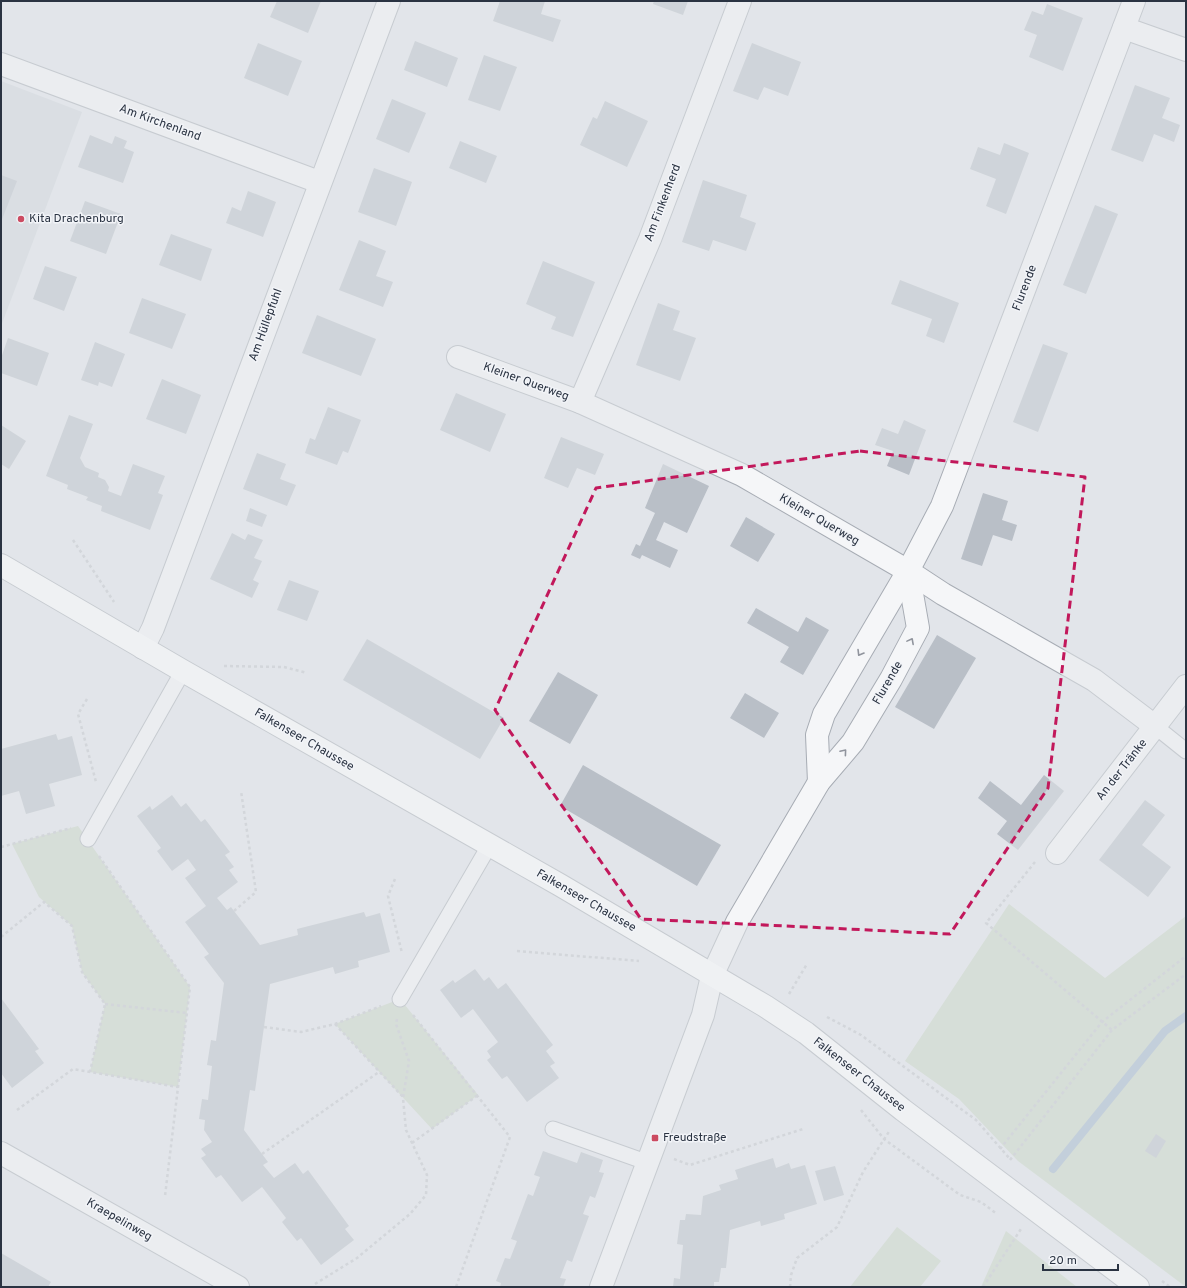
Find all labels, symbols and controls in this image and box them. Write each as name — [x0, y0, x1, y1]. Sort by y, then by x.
street label: Am Kirchenland — [117, 101, 203, 145]
street label: Am Finkenherd — [641, 162, 685, 244]
place label: Kita Drachenburg — [29, 211, 124, 227]
marker: Kita Drachenburg — [16, 214, 26, 224]
street label: Flurende — [1009, 263, 1041, 313]
street label: Am Hüllepfuhl — [245, 286, 287, 364]
street label: Kleiner Querweg — [481, 359, 571, 405]
street label: Kleiner Querweg — [776, 491, 862, 549]
one-way arrow — [906, 638, 914, 645]
one-way arrow — [857, 649, 864, 656]
street label: Flurende — [869, 658, 907, 708]
street label: Falkenseer Chaussee — [251, 705, 357, 775]
street label: An der Tränke — [1093, 736, 1151, 804]
one-way arrow — [839, 750, 846, 757]
street label: Falkenseer Chaussee — [533, 866, 639, 936]
street label: Falkenseer Chaussee — [810, 1034, 908, 1116]
place label: Freudstraße — [663, 1130, 727, 1146]
marker: Freudstraße — [650, 1133, 660, 1143]
street label: Kraepelinweg — [83, 1195, 155, 1245]
scale bar — [1043, 1246, 1118, 1272]
text: 20 m — [1049, 1253, 1077, 1269]

